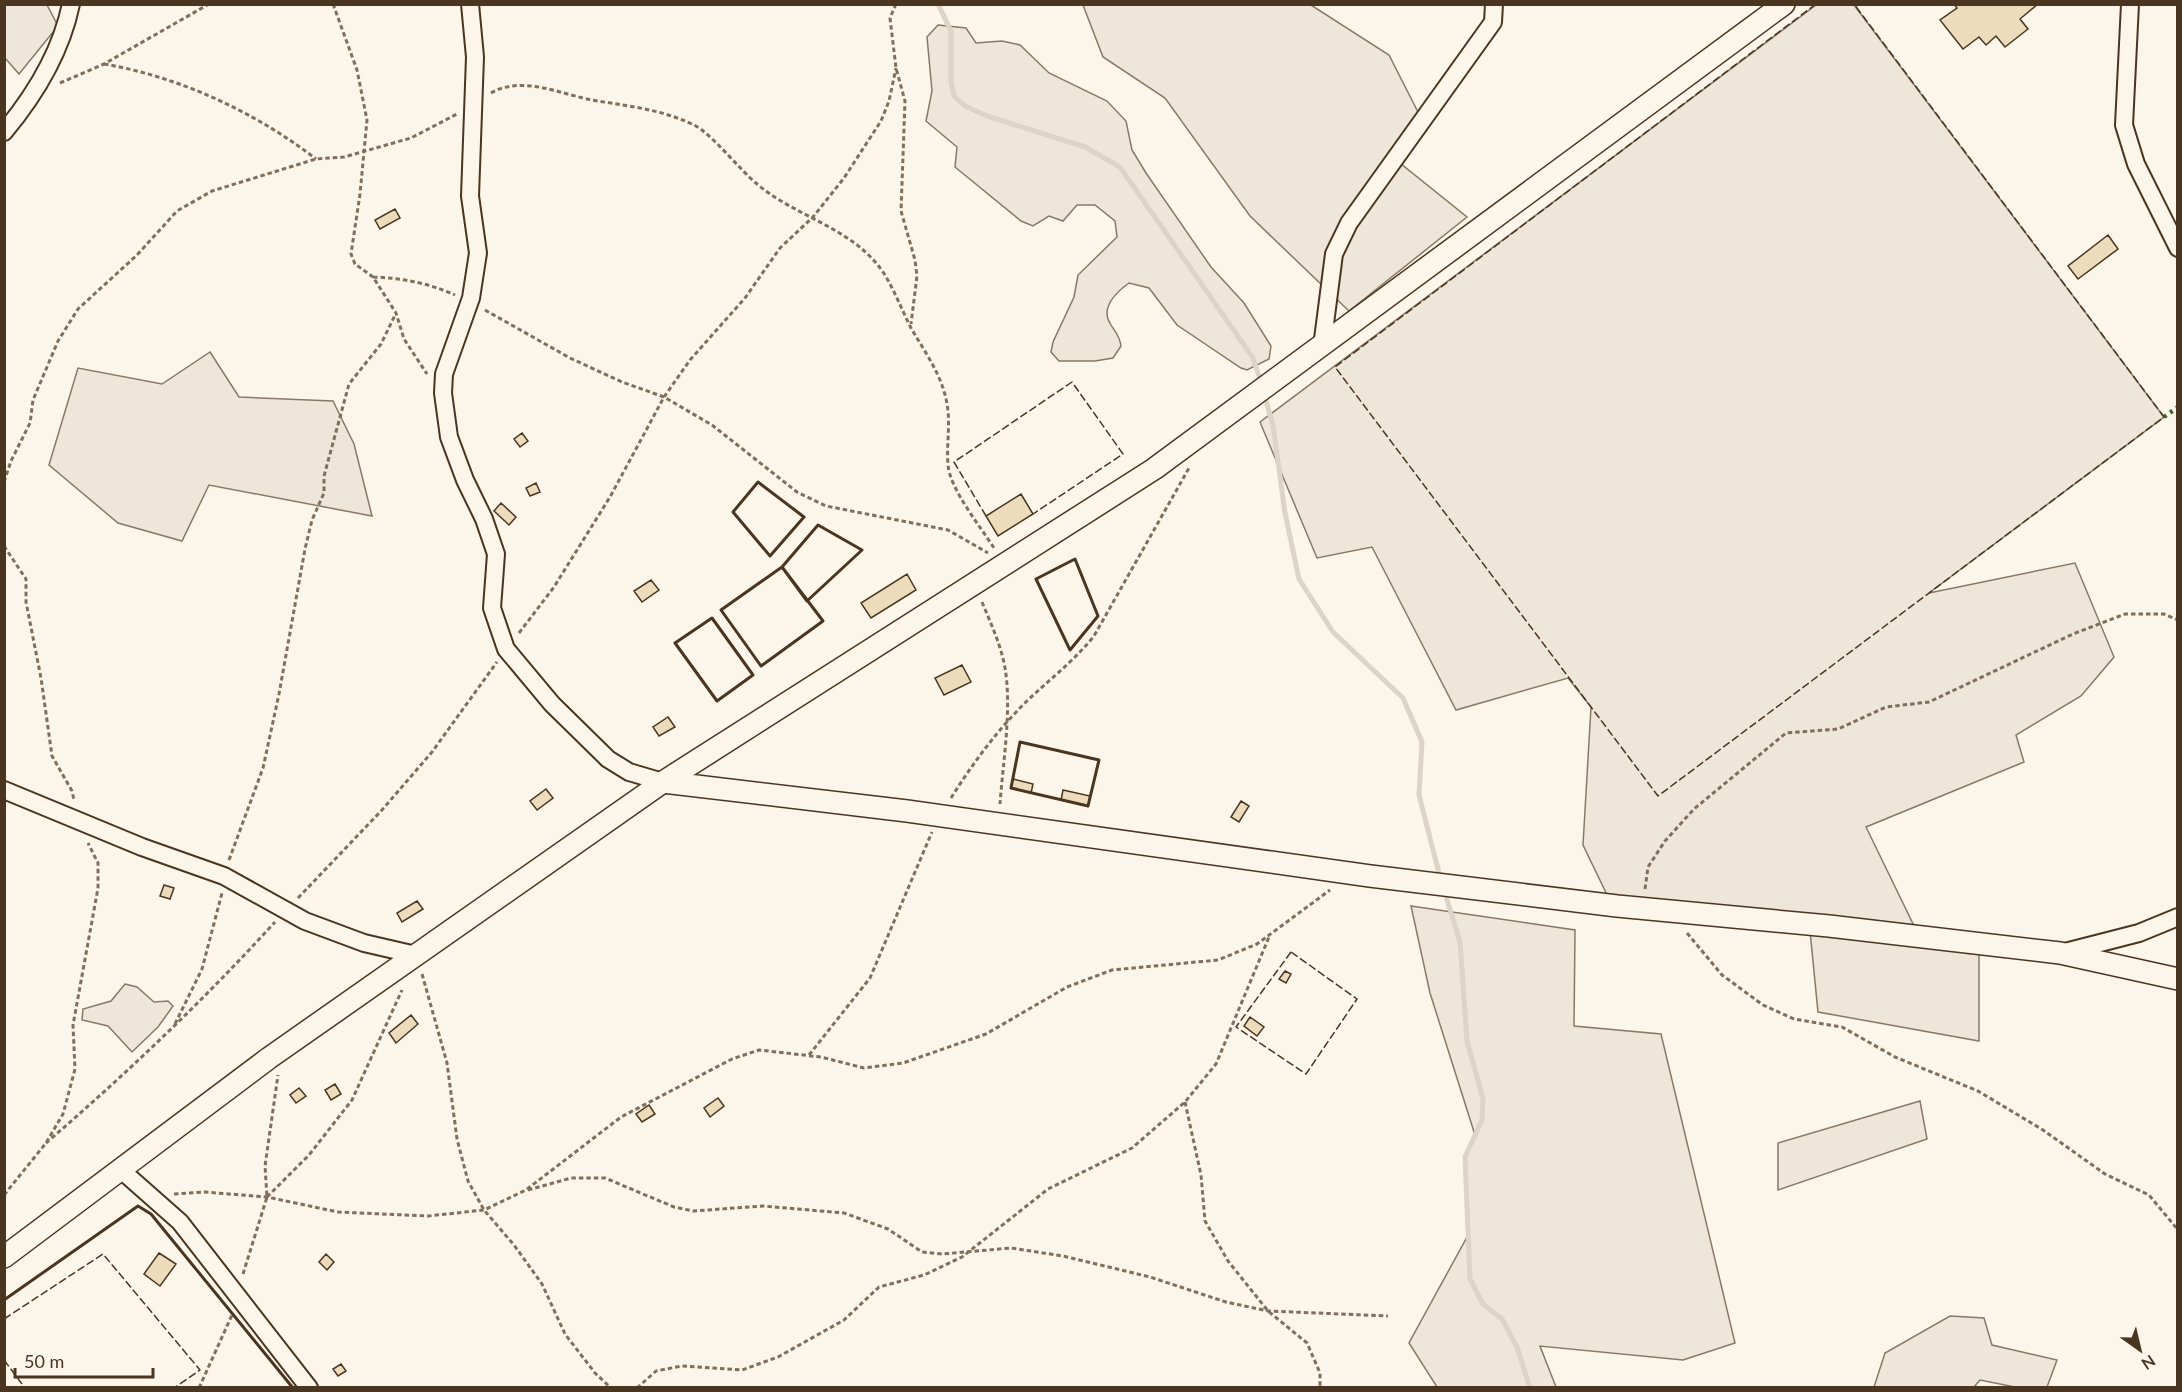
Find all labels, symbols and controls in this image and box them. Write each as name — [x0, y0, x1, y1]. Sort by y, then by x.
north arrow — [2110, 1320, 2170, 1380]
scale bar — [15, 1341, 153, 1379]
text: 50 m — [24, 1350, 64, 1372]
text: N — [2138, 1352, 2159, 1374]

